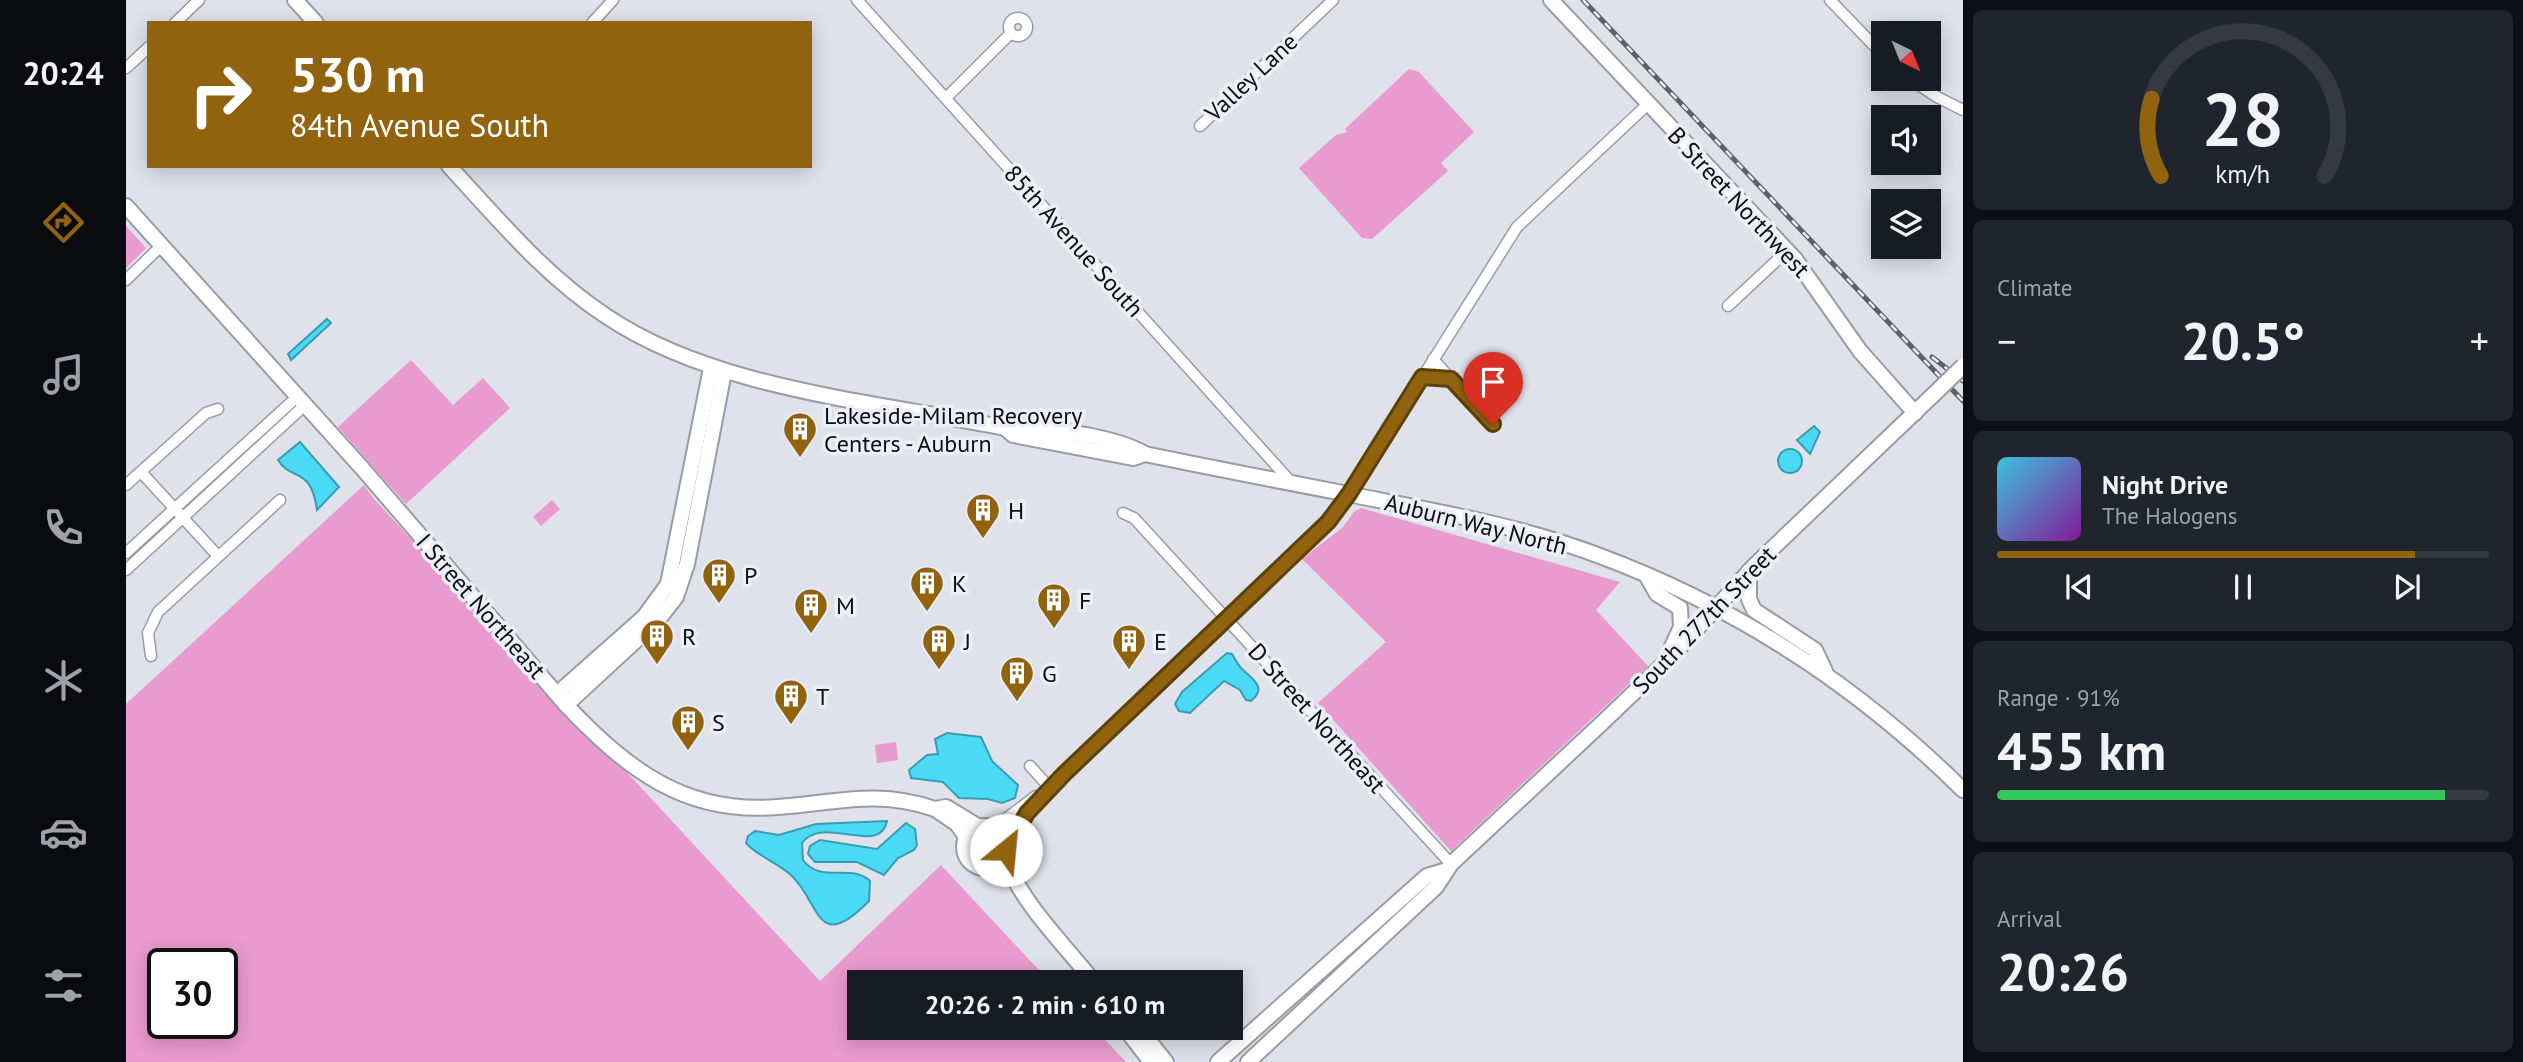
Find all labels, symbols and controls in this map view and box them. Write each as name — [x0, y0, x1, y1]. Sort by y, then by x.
north arrow — [1871, 21, 1941, 91]
map controls — [1871, 21, 1941, 259]
street label: Valley Lane — [1197, 26, 1304, 129]
text: 530 m — [290, 42, 425, 106]
icon: right — [175, 49, 266, 140]
text: 20:24 — [22, 52, 104, 94]
text: 28 — [2202, 73, 2284, 167]
text: 84th Avenue South — [290, 104, 549, 146]
button: sound — [1871, 105, 1941, 175]
street label: B Street Northwest — [1661, 120, 1817, 284]
street label: 85th Avenue South — [997, 158, 1151, 324]
text: km/h — [2216, 158, 2270, 190]
button: layers — [1871, 189, 1941, 259]
icon: directions — [39, 198, 88, 247]
text: Climate — [1997, 273, 2072, 302]
text: 20.5° — [2181, 307, 2305, 374]
text: − — [1997, 316, 2016, 365]
text: + — [2470, 316, 2489, 365]
icon: music — [39, 350, 88, 399]
pin — [1463, 352, 1523, 424]
icon: arrive — [1474, 363, 1512, 401]
place label: Lakeside-Milam Recovery Centers - Auburn — [824, 400, 1082, 459]
building icon: Lakeside-Milam Recovery Centers - Auburn — [781, 410, 819, 459]
text: Night Drive — [2102, 468, 2228, 501]
street label: Auburn Way North — [1382, 486, 1570, 562]
building icon: H — [964, 491, 1002, 540]
place label: H — [1008, 495, 1024, 526]
text: The Halogens — [2102, 501, 2237, 530]
icon: phone — [39, 503, 88, 552]
street label: I Street Northeast — [409, 527, 553, 685]
street label: South 277th Street — [1626, 540, 1782, 700]
building icon: P — [700, 556, 738, 605]
place label: P — [744, 560, 757, 591]
building icon: K — [908, 564, 946, 613]
place label: K — [952, 568, 967, 599]
icon: previous — [2060, 568, 2098, 606]
icon: pause — [2224, 568, 2262, 606]
icon: next — [2388, 568, 2426, 606]
building icon: F — [1035, 581, 1073, 630]
place label: F — [1079, 585, 1091, 616]
building icon: M — [792, 586, 830, 635]
place label: M — [836, 590, 855, 621]
building icon: R — [638, 617, 676, 666]
place label: R — [682, 621, 696, 652]
building icon: J — [920, 622, 958, 671]
building icon: E — [1110, 622, 1148, 671]
place label: J — [963, 626, 971, 657]
place label: E — [1154, 626, 1167, 657]
street label: D Street Northeast — [1241, 637, 1393, 799]
building icon: G — [998, 654, 1036, 703]
icon: climate — [39, 656, 88, 705]
place label: G — [1042, 658, 1057, 689]
building icon: T — [772, 677, 810, 726]
place label: T — [816, 681, 829, 712]
text: Range · 91% — [1997, 683, 2120, 712]
building icon: S — [669, 703, 707, 752]
place label: S — [712, 707, 725, 738]
text: 455 km — [1997, 717, 2166, 784]
icon: car — [39, 808, 88, 857]
position arrow — [969, 813, 1043, 887]
text: Arrival — [1997, 904, 2061, 933]
text: 20:26 — [1997, 938, 2129, 1005]
speed limit sign: 30 — [147, 948, 238, 1039]
icon: filters — [39, 961, 88, 1010]
text: 20:26 · 2 min · 610 m — [925, 988, 1165, 1021]

